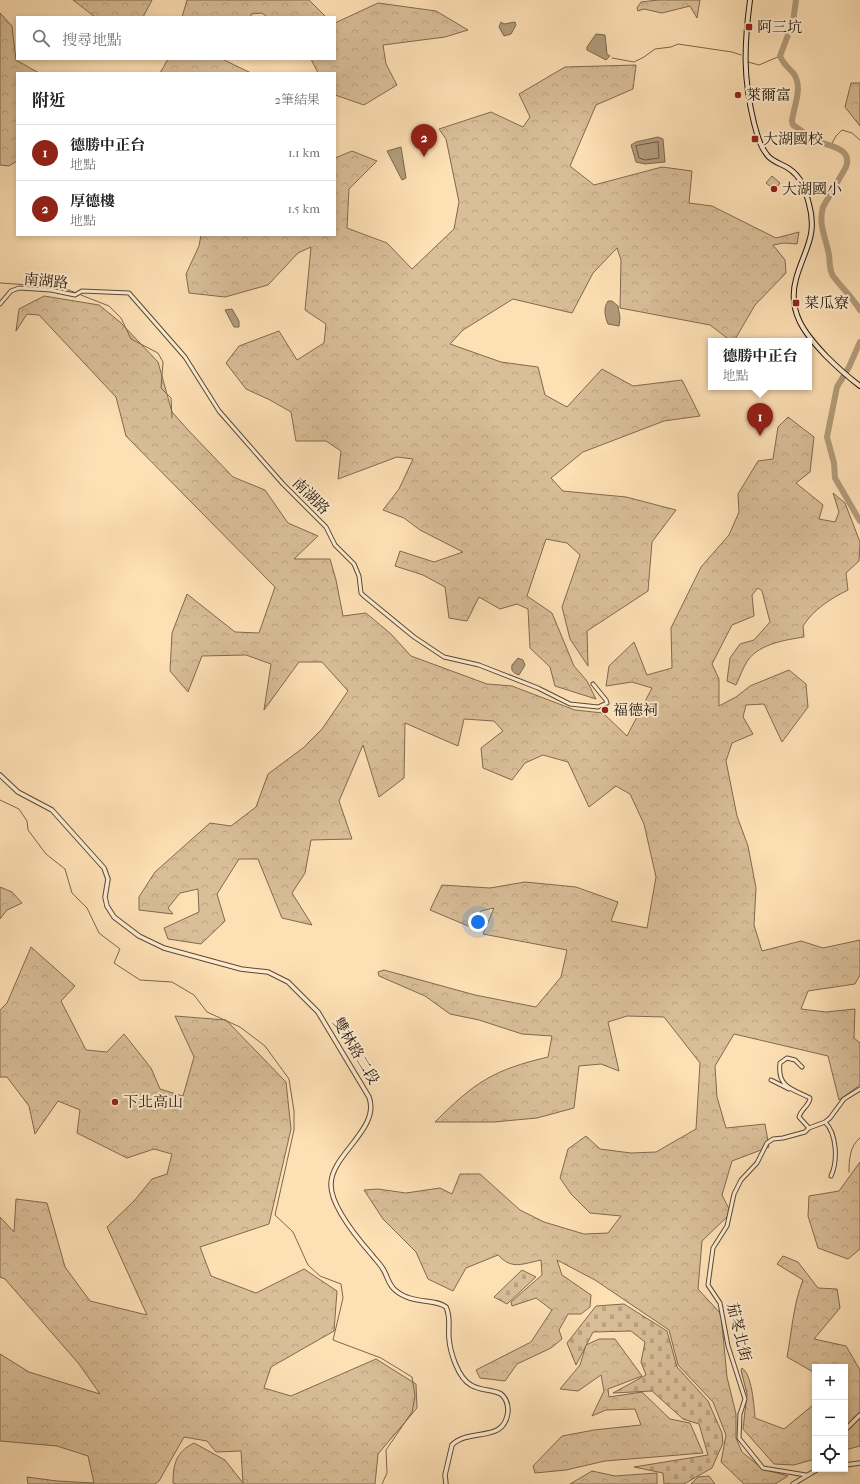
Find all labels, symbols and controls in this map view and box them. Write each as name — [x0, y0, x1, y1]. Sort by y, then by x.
search box — [16, 16, 336, 60]
place label: 阿三坑 — [757, 18, 802, 36]
marker: 阿三坑 — [744, 22, 754, 32]
icon: search — [30, 27, 52, 49]
text: 搜尋地點 — [62, 31, 122, 49]
place label: 萊爾富 — [746, 86, 791, 104]
text: 附近 — [32, 90, 66, 110]
marker: 萊爾富 — [733, 90, 743, 100]
text: 2筆結果 — [274, 92, 320, 107]
pin: 2 — [411, 124, 437, 157]
place label: 大湖國校 — [763, 130, 823, 148]
marker: 大湖國校 — [750, 134, 760, 144]
text: 德勝中正台 — [70, 136, 145, 154]
text: 1 — [43, 145, 47, 160]
text: 1.1 km — [288, 145, 320, 160]
text: 地點 — [70, 157, 96, 172]
place label: 大湖國小 — [782, 180, 842, 198]
marker: 大湖國小 — [769, 184, 779, 194]
text: 厚德樓 — [70, 192, 115, 210]
text: 2 — [42, 201, 48, 216]
text: 1.5 km — [287, 201, 320, 216]
text: 地點 — [70, 213, 96, 228]
street label: 南湖路 — [23, 270, 69, 292]
place label: 菜瓜寮 — [804, 294, 849, 312]
marker: 菜瓜寮 — [791, 298, 801, 308]
popup — [708, 338, 812, 390]
text: 德勝中正台 — [722, 347, 798, 365]
text: 地點 — [722, 368, 749, 383]
pin: 1 — [747, 403, 773, 436]
street label: 南湖路 — [289, 474, 333, 518]
place label: 福德祠 — [613, 701, 658, 719]
marker: 福德祠 — [600, 705, 610, 715]
your location — [468, 912, 488, 932]
street label: 雙林路二段 — [329, 1014, 383, 1088]
place label: 下北高山 — [123, 1093, 183, 1111]
marker: 下北高山 — [110, 1097, 120, 1107]
street label: 茄苳北街 — [723, 1301, 755, 1363]
map controls — [812, 1364, 848, 1472]
button: + — [812, 1364, 848, 1400]
button: − — [812, 1400, 848, 1436]
button: locate — [812, 1436, 848, 1472]

